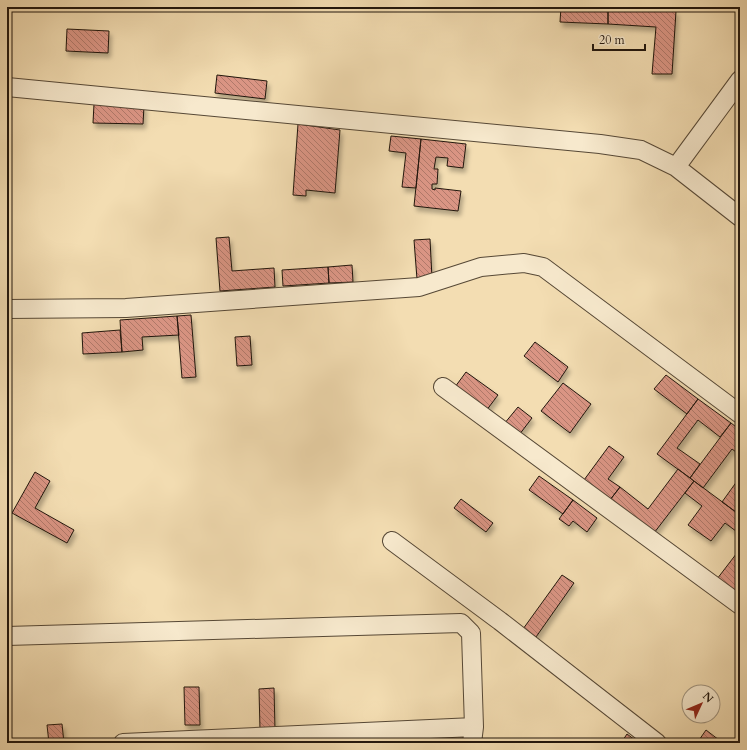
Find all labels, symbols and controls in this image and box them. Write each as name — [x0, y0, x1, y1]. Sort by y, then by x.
scale bar — [593, 26, 645, 52]
text: 20 m — [599, 32, 626, 48]
north arrow — [681, 684, 721, 724]
text: N — [699, 689, 717, 706]

